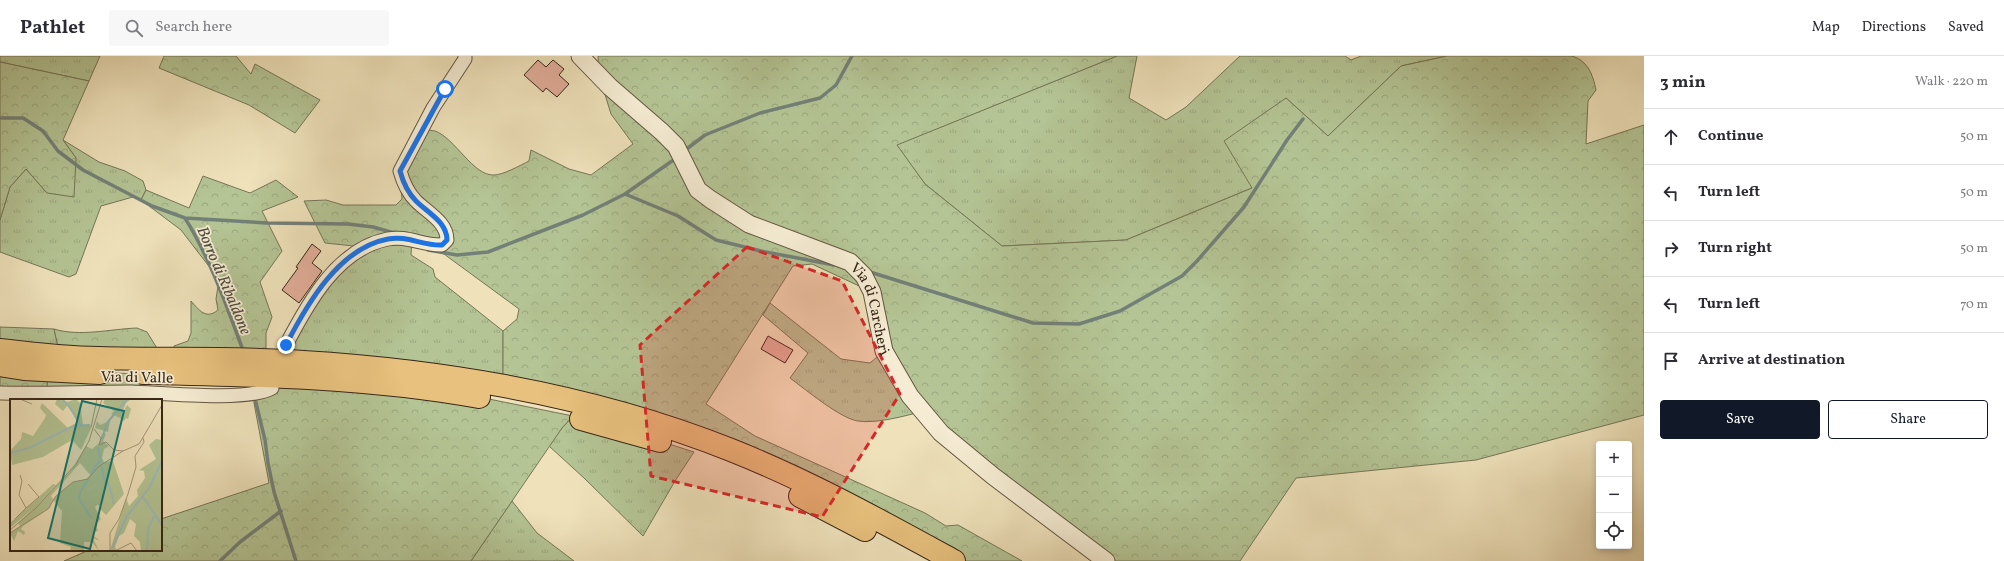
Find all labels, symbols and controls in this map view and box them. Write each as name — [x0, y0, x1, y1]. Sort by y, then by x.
search box — [109, 10, 389, 46]
text: Pathlet — [20, 15, 85, 41]
icon: search — [123, 17, 145, 39]
text: Search here — [155, 17, 232, 38]
text: Map — [1812, 18, 1840, 37]
text: Directions — [1862, 18, 1926, 37]
text: Saved — [1948, 18, 1984, 37]
text: 3 min — [1660, 71, 1706, 94]
text: Walk · 220 m — [1915, 73, 1988, 91]
route start — [436, 80, 454, 98]
icon: ahead — [1660, 126, 1682, 148]
text: Continue — [1698, 126, 1763, 147]
text: 50 m — [1960, 128, 1988, 146]
icon: left — [1660, 182, 1682, 204]
text: Turn left — [1698, 182, 1760, 203]
text: 50 m — [1960, 184, 1988, 202]
water label: Borro di Ribaldone — [190, 223, 256, 338]
icon: right — [1660, 238, 1682, 260]
text: Turn right — [1698, 238, 1772, 259]
text: 50 m — [1960, 240, 1988, 258]
street label: Via di Carcheri — [844, 259, 894, 360]
icon: left — [1660, 294, 1682, 316]
text: Turn left — [1698, 294, 1760, 315]
text: 70 m — [1960, 296, 1988, 314]
route end — [277, 336, 295, 354]
icon: arrive — [1660, 350, 1682, 372]
text: Arrive at destination — [1698, 350, 1845, 371]
street label: Via di Valle — [101, 367, 173, 390]
inset map — [10, 399, 162, 551]
button: Save — [1660, 400, 1820, 439]
button: Share — [1828, 400, 1988, 439]
map controls — [1596, 441, 1632, 549]
button: + — [1596, 441, 1632, 477]
button: − — [1596, 477, 1632, 513]
button: locate — [1596, 513, 1632, 549]

